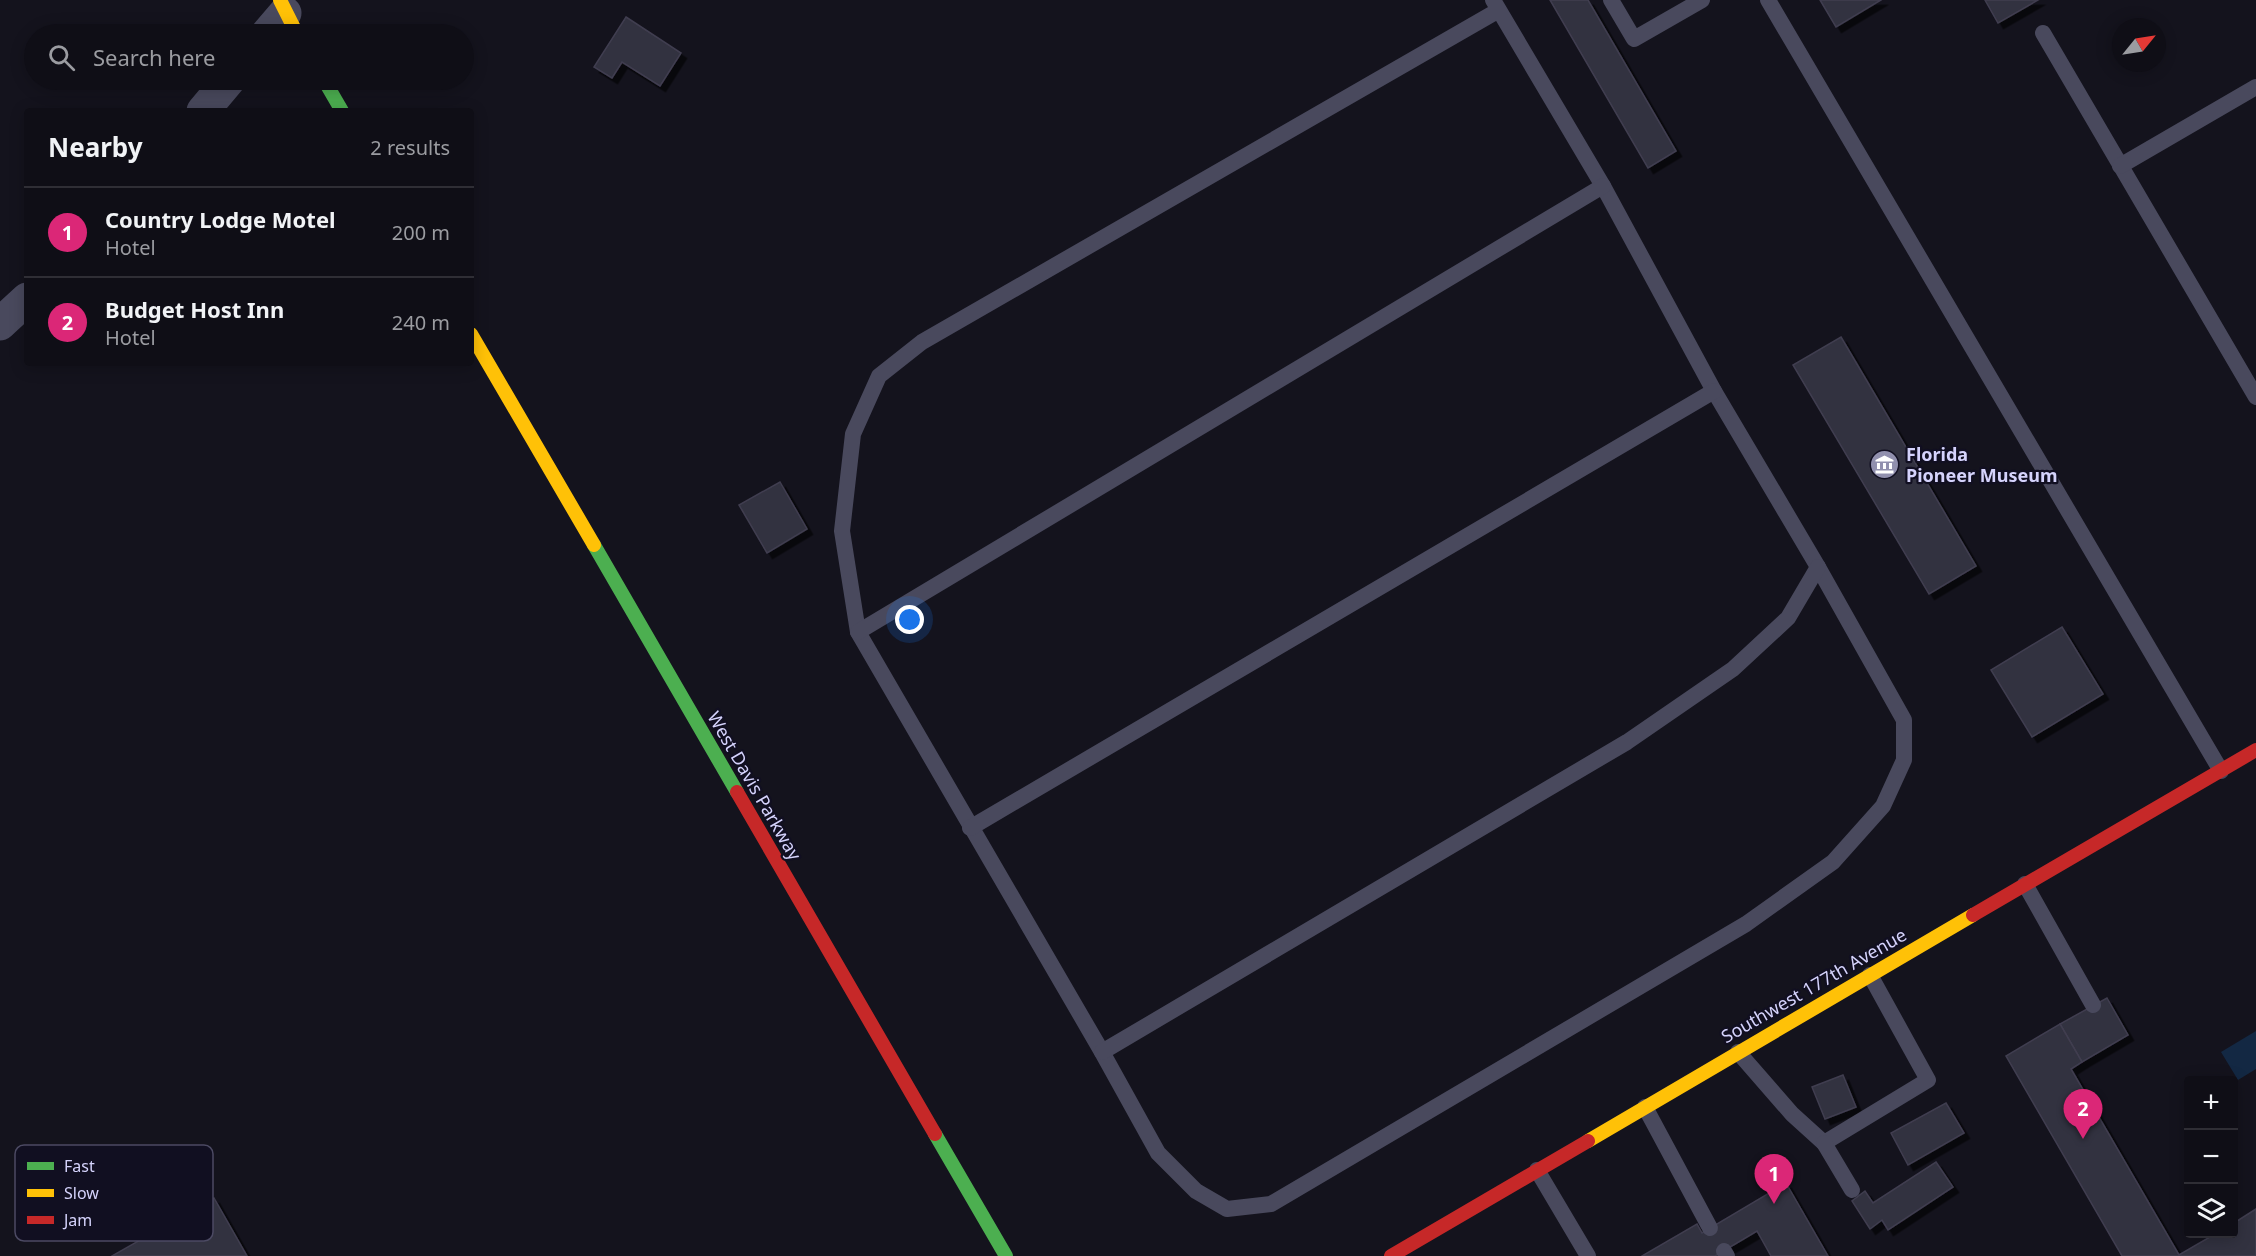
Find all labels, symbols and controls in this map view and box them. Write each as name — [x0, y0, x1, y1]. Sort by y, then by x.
north arrow — [2112, 18, 2166, 72]
search box — [24, 24, 474, 90]
icon: search — [45, 41, 78, 74]
text: Search here — [93, 42, 215, 72]
text: Nearby — [48, 129, 143, 165]
text: 2 results — [370, 134, 450, 161]
text: Country Lodge Motel — [105, 204, 336, 234]
text: 1 — [62, 219, 73, 246]
text: 200 m — [392, 219, 450, 246]
text: Hotel — [105, 234, 156, 261]
text: Budget Host Inn — [105, 294, 284, 324]
text: 2 — [62, 309, 73, 336]
text: 240 m — [392, 309, 450, 336]
text: Hotel — [105, 324, 156, 351]
place label: Florida Pioneer Museum — [1906, 442, 2057, 487]
museum icon: Florida Pioneer Museum — [1869, 449, 1901, 481]
your location — [895, 605, 924, 634]
street label: West Davis Parkway — [702, 707, 808, 865]
street label: Southwest 177th Avenue — [1717, 922, 1910, 1048]
map controls — [2184, 1076, 2238, 1238]
button: + — [2184, 1076, 2238, 1130]
pin: 2 — [2064, 1090, 2102, 1139]
button: − — [2184, 1130, 2238, 1184]
legend — [15, 1145, 213, 1241]
pin: 1 — [1754, 1154, 1794, 1204]
text: Fast — [64, 1155, 95, 1177]
text: Slow — [64, 1182, 99, 1204]
button: layers — [2184, 1184, 2238, 1238]
text: Jam — [62, 1209, 92, 1231]

